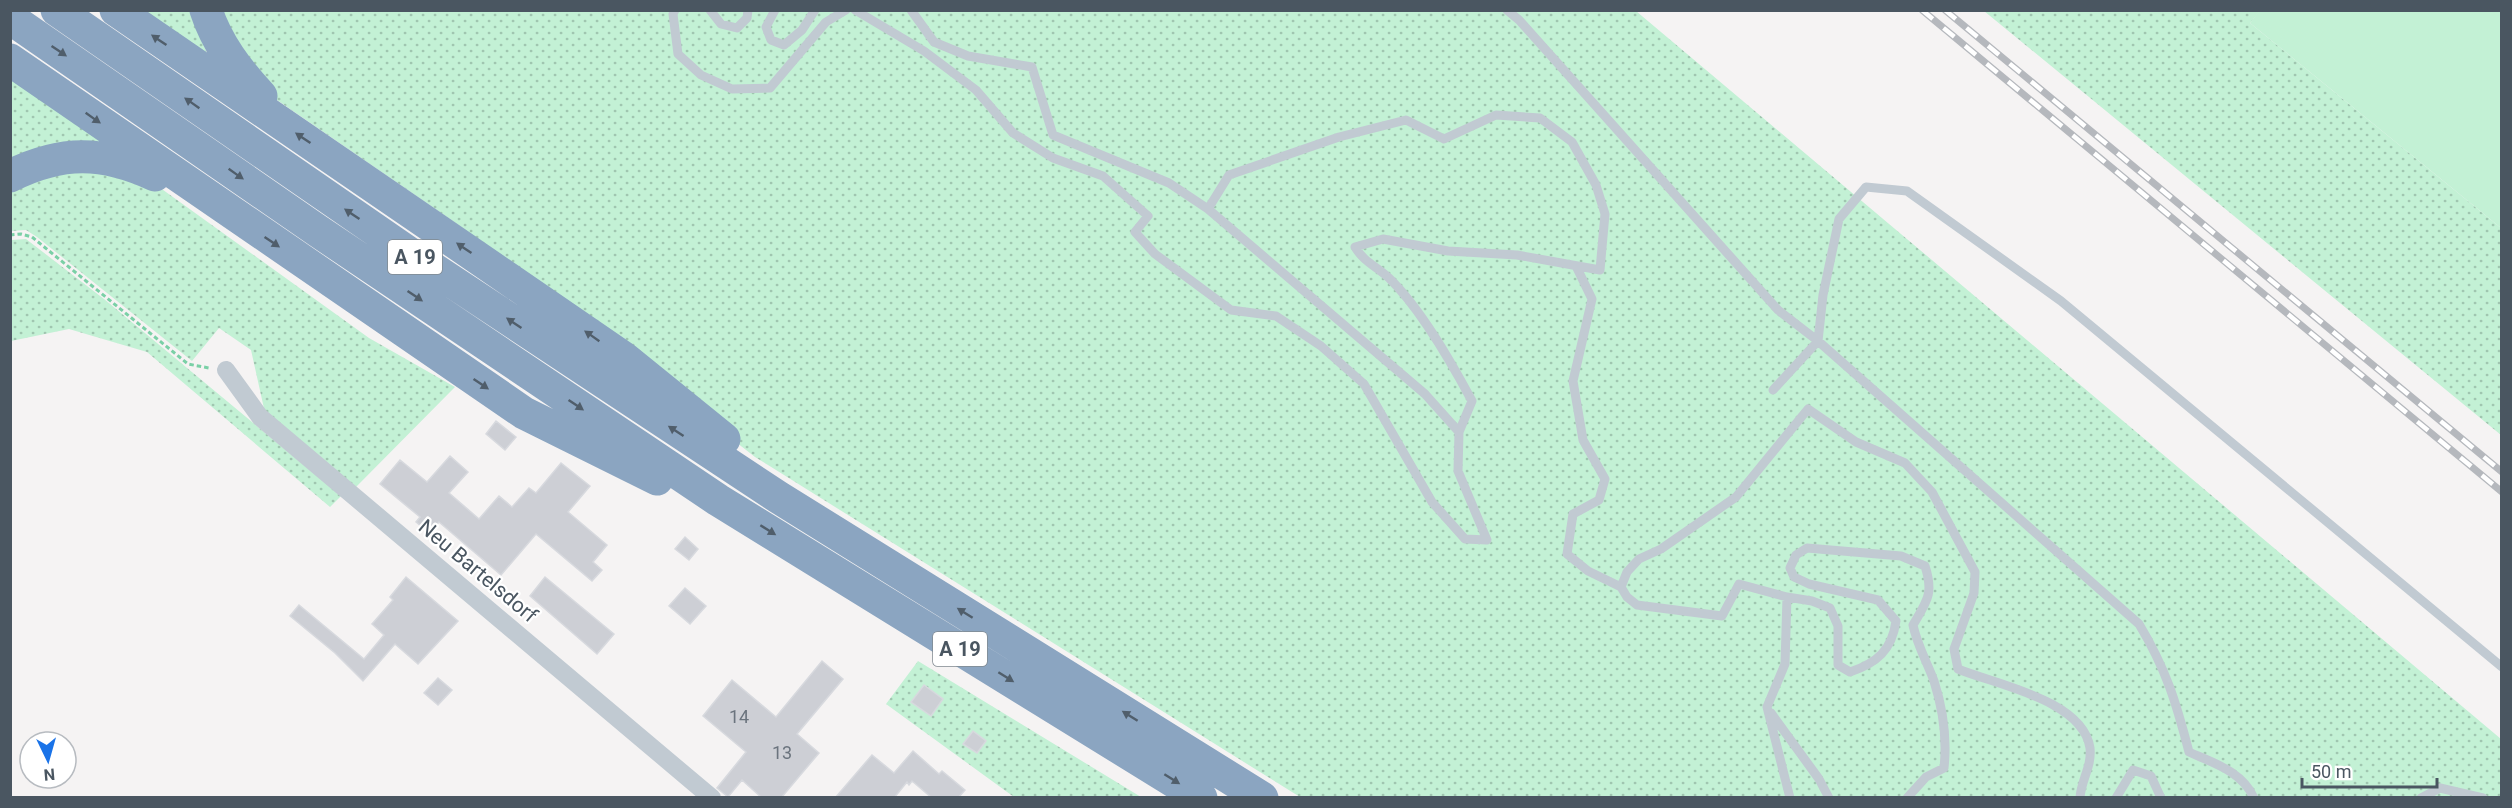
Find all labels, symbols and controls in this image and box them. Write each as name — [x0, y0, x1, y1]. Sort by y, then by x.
one-way arrow — [151, 35, 167, 46]
one-way arrow — [50, 45, 66, 57]
one-way arrow — [184, 97, 200, 109]
one-way arrow — [85, 112, 101, 123]
one-way arrow — [295, 133, 311, 144]
one-way arrow — [228, 168, 244, 180]
one-way arrow — [345, 208, 361, 220]
one-way arrow — [263, 236, 279, 248]
road number: A 19 — [388, 240, 442, 274]
one-way arrow — [456, 243, 472, 254]
one-way arrow — [406, 290, 422, 302]
one-way arrow — [506, 318, 522, 329]
one-way arrow — [584, 331, 600, 342]
one-way arrow — [472, 378, 488, 390]
one-way arrow — [568, 399, 584, 411]
one-way arrow — [668, 425, 685, 436]
street label: Neu Bartelsdorf — [414, 514, 543, 628]
one-way arrow — [760, 525, 776, 536]
one-way arrow — [957, 608, 973, 619]
road number: A 19 — [933, 632, 987, 666]
one-way arrow — [997, 671, 1014, 682]
house number: 14 — [729, 706, 749, 727]
one-way arrow — [1122, 711, 1138, 722]
north arrow — [18, 730, 78, 790]
house number: 13 — [772, 742, 792, 763]
scale bar — [2302, 751, 2437, 789]
text: 50 m — [2311, 761, 2351, 782]
text: N — [43, 764, 56, 784]
one-way arrow — [1163, 774, 1180, 785]

